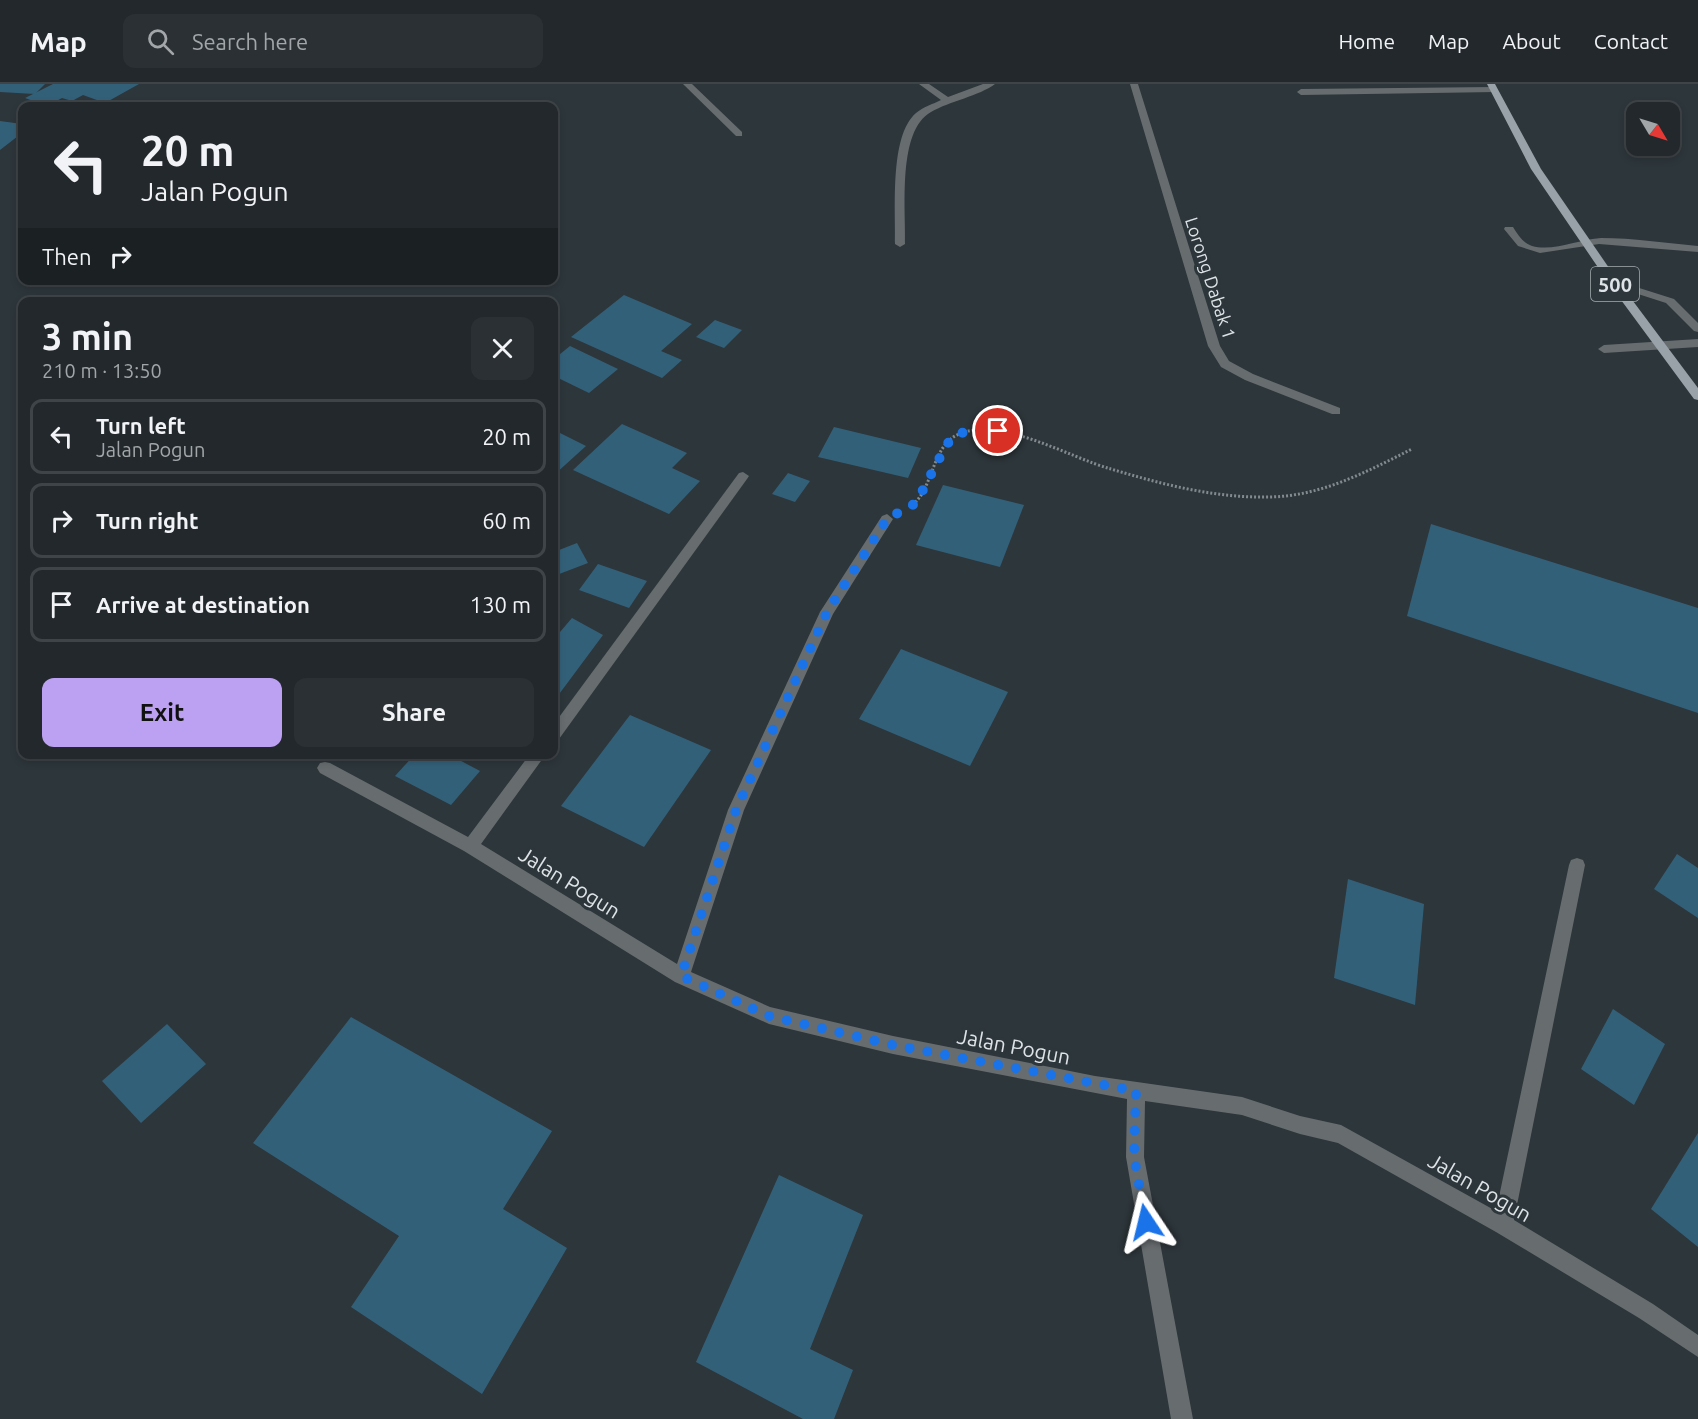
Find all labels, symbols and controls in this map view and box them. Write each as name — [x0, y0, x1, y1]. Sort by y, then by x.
search box — [123, 14, 543, 68]
icon: search — [144, 25, 177, 58]
text: Map — [30, 26, 87, 57]
text: Search here — [192, 29, 308, 54]
text: Home — [1338, 29, 1395, 53]
text: Map — [1428, 29, 1469, 53]
text: About — [1502, 29, 1561, 53]
text: Contact — [1594, 29, 1668, 53]
north arrow — [1626, 102, 1680, 156]
map controls — [1626, 102, 1680, 156]
icon: left — [42, 126, 120, 204]
text: 20 m — [141, 127, 235, 174]
text: Jalan Pogun — [141, 176, 289, 206]
street label: Lorong Dabak 1 — [1182, 215, 1240, 341]
icon: right — [104, 240, 137, 273]
text: Then — [42, 244, 92, 269]
road number: 500 — [1591, 267, 1639, 301]
text: 3 min — [42, 316, 133, 357]
button: close — [471, 317, 534, 380]
text: 210 m · 13:50 — [42, 359, 162, 382]
pin — [972, 405, 1023, 456]
text: Turn left — [96, 413, 186, 438]
icon: arrive — [981, 414, 1014, 447]
icon: left — [45, 420, 78, 453]
text: 20 m — [482, 424, 531, 449]
text: Jalan Pogun — [96, 438, 205, 461]
icon: right — [45, 504, 78, 537]
text: Turn right — [96, 508, 198, 533]
text: 60 m — [482, 508, 531, 533]
icon: arrive — [45, 588, 78, 621]
text: Arrive at destination — [96, 592, 310, 617]
text: 130 m — [470, 592, 531, 617]
button: Exit — [42, 678, 282, 747]
button: Share — [294, 678, 534, 747]
street label: Jalan Pogun — [515, 841, 625, 923]
street label: Jalan Pogun — [955, 1023, 1073, 1069]
street label: Jalan Pogun — [1424, 1148, 1536, 1226]
position arrow — [1114, 1190, 1178, 1254]

